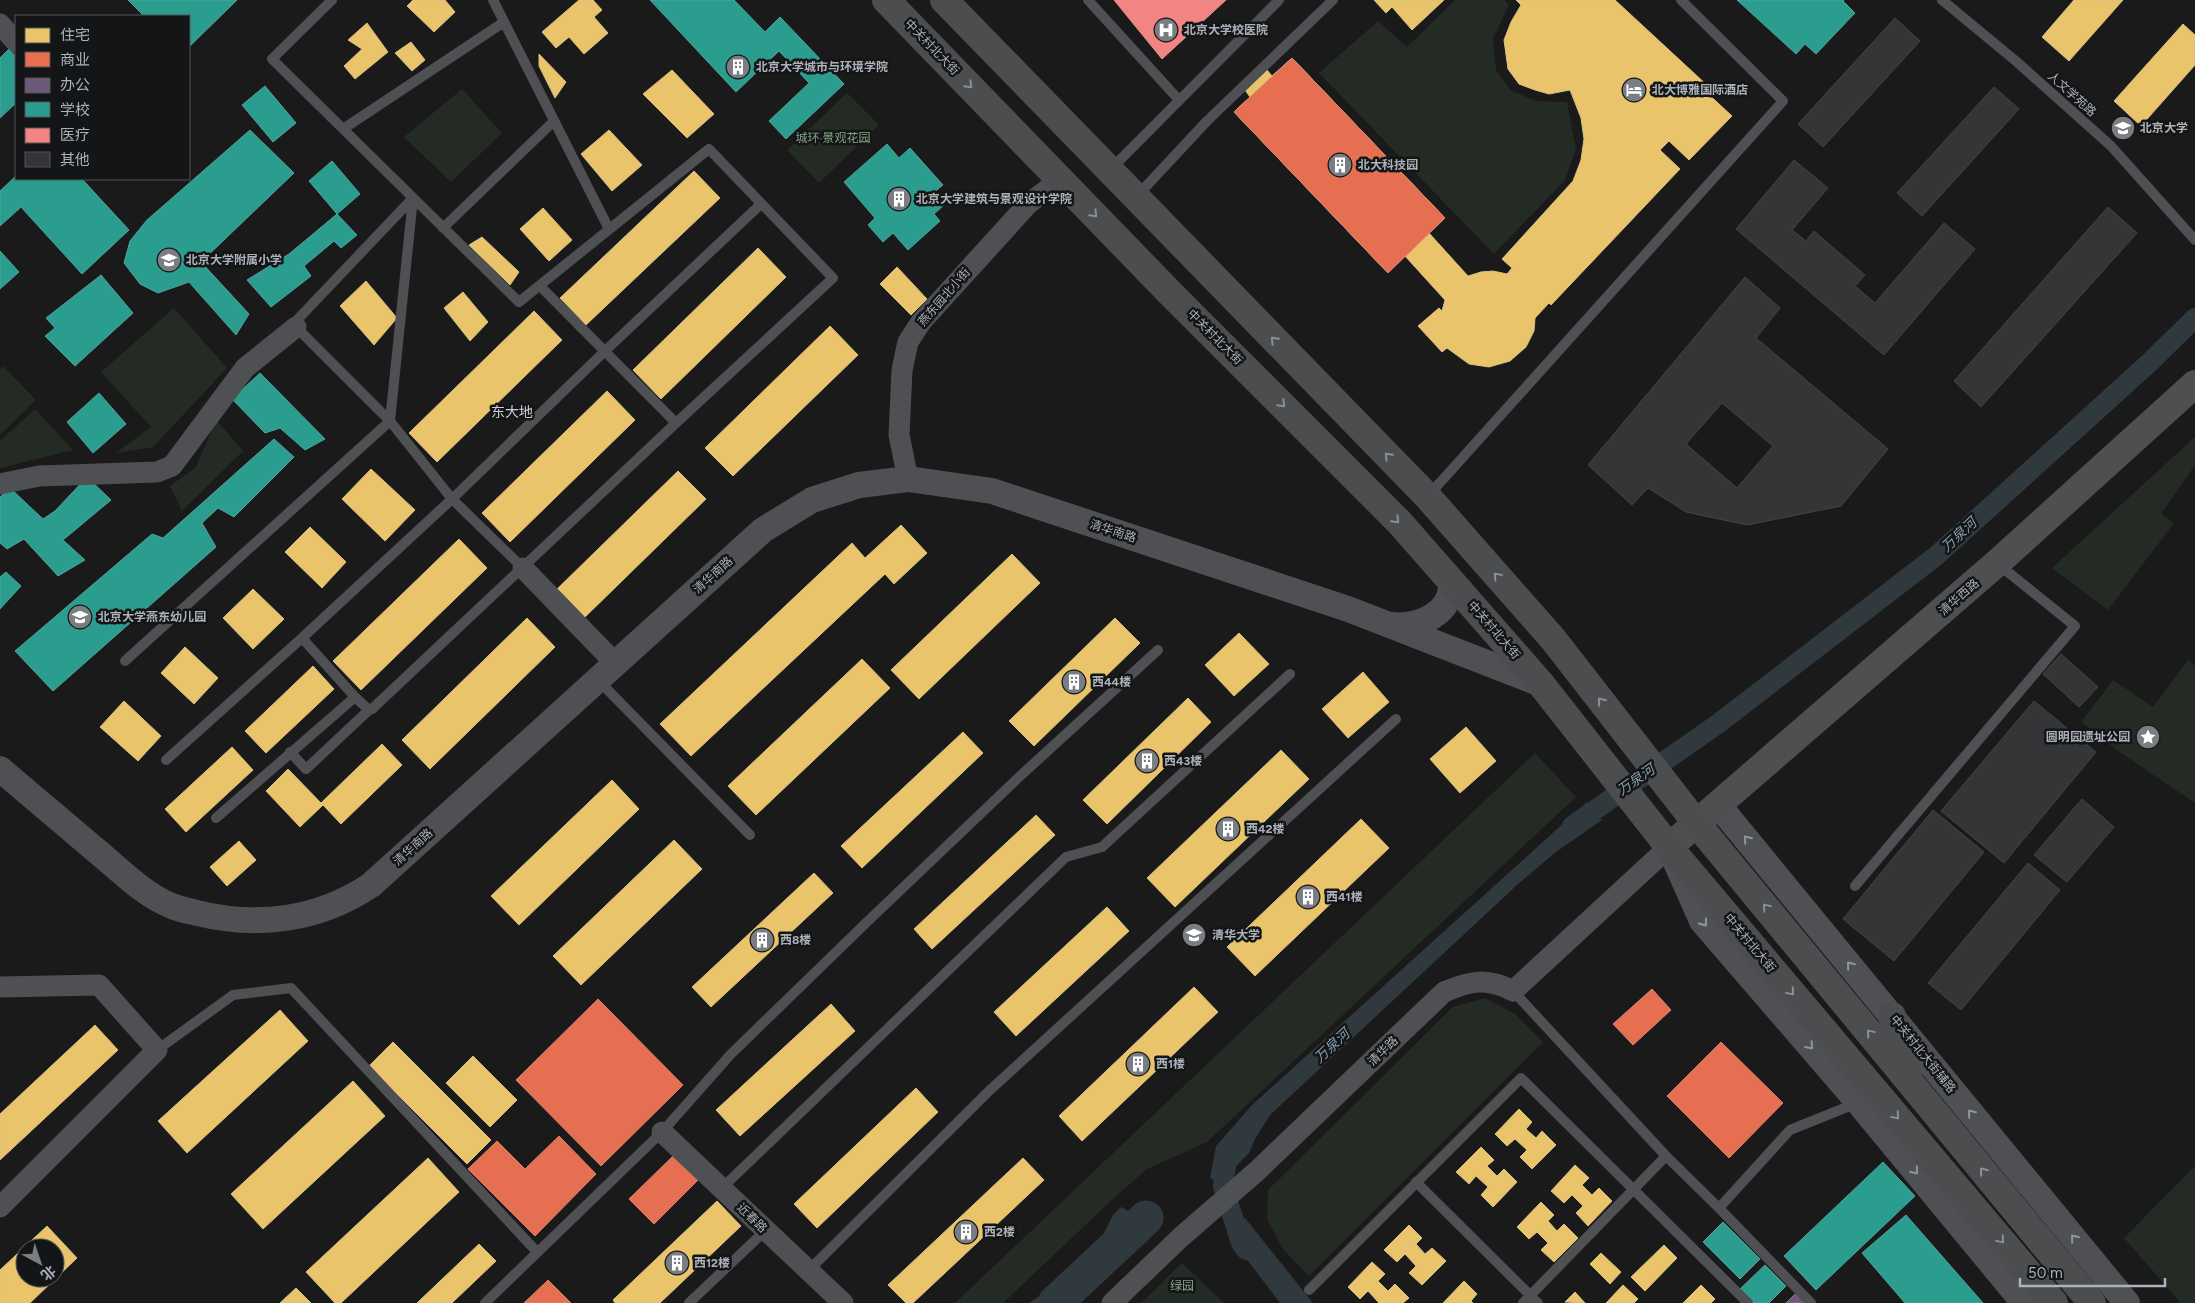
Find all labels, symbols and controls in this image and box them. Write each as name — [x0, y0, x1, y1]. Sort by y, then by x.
legend — [15, 15, 190, 180]
street label: 中关村北大街 — [902, 16, 962, 78]
hospital icon: 北京大学校医院 — [1153, 17, 1179, 43]
place label: 北京大学校医院 — [1184, 23, 1268, 37]
text: 住宅 — [60, 26, 90, 44]
text: 商业 — [60, 51, 90, 69]
building icon: 北京大学城市与环境学院 — [725, 54, 751, 80]
place label: 北京大学城市与环境学院 — [756, 60, 888, 74]
street label: 人文学苑路 — [2045, 69, 2099, 119]
text: 办公 — [60, 76, 90, 94]
hotel icon: 北大博雅国际酒店 — [1621, 77, 1647, 103]
one-way arrow — [963, 79, 972, 88]
place label: 北大博雅国际酒店 — [1652, 83, 1748, 97]
text: 学校 — [60, 101, 90, 119]
school or university icon: 北京大学 — [2110, 115, 2136, 141]
place label: 北京大学 — [2140, 121, 2188, 135]
text: 医疗 — [60, 126, 90, 144]
park label: 城环·景观花园 — [795, 131, 871, 145]
text: 其他 — [60, 151, 90, 169]
building icon: 北大科技园 — [1327, 152, 1353, 178]
place label: 北大科技园 — [1358, 158, 1418, 172]
building icon: 北京大学建筑与景观设计学院 — [886, 186, 912, 212]
place label: 北京大学建筑与景观设计学院 — [916, 192, 1072, 206]
one-way arrow — [1088, 208, 1097, 217]
school or university icon: 北京大学附属小学 — [156, 247, 182, 273]
place label: 北京大学附属小学 — [186, 253, 282, 267]
street label: 燕东园北小街 — [915, 265, 973, 329]
street label: 中关村北大街 — [1185, 307, 1245, 367]
one-way arrow — [1271, 337, 1280, 346]
one-way arrow — [1276, 399, 1285, 408]
district label: 东大地 — [491, 404, 533, 421]
one-way arrow — [1385, 453, 1394, 462]
water label: 万泉河 — [1938, 512, 1982, 556]
one-way arrow — [1390, 514, 1399, 523]
street label: 清华南路 — [1088, 517, 1138, 545]
street label: 清华南路 — [690, 554, 736, 596]
one-way arrow — [1494, 573, 1503, 582]
street label: 清华西路 — [1936, 576, 1982, 618]
street label: 中关村北大街 — [1465, 598, 1523, 662]
school or university icon: 北京大学燕东幼儿园 — [67, 604, 93, 630]
place label: 北京大学燕东幼儿园 — [98, 610, 206, 624]
building icon: 西44楼 — [1061, 669, 1087, 695]
place label: 西44楼 — [1092, 675, 1131, 689]
one-way arrow — [1599, 698, 1607, 707]
place icon: 圆明园遗址公园 — [2135, 724, 2161, 750]
place label: 圆明园遗址公园 — [2046, 730, 2130, 744]
building icon: 西43楼 — [1134, 748, 1160, 774]
place label: 西43楼 — [1164, 754, 1202, 768]
water label: 万泉河 — [1614, 759, 1661, 799]
building icon: 西42楼 — [1215, 816, 1241, 842]
place label: 西42楼 — [1246, 822, 1285, 836]
street label: 清华南路 — [390, 826, 436, 868]
one-way arrow — [1744, 836, 1753, 845]
building icon: 西41楼 — [1295, 884, 1321, 910]
place label: 西41楼 — [1326, 890, 1363, 904]
one-way arrow — [1763, 904, 1772, 913]
street label: 中关村北大街 — [1721, 911, 1779, 975]
one-way arrow — [1698, 917, 1707, 927]
school or university icon: 清华大学 — [1181, 922, 1207, 948]
building icon: 西8楼 — [749, 927, 775, 953]
place label: 清华大学 — [1212, 928, 1260, 942]
place label: 西8楼 — [780, 933, 811, 947]
one-way arrow — [1847, 962, 1856, 971]
one-way arrow — [1785, 986, 1794, 995]
street label: 中关村北大街辅路 — [1887, 1012, 1959, 1096]
water label: 万泉河 — [1311, 1023, 1355, 1067]
one-way arrow — [1867, 1030, 1875, 1039]
street label: 清华路 — [1365, 1033, 1401, 1069]
one-way arrow — [1804, 1041, 1813, 1050]
building icon: 西1楼 — [1125, 1051, 1151, 1077]
place label: 西1楼 — [1156, 1057, 1185, 1071]
one-way arrow — [1967, 1109, 1976, 1118]
one-way arrow — [1890, 1110, 1899, 1119]
one-way arrow — [1909, 1165, 1917, 1174]
one-way arrow — [1981, 1168, 1989, 1177]
street label: 近春路 — [734, 1200, 770, 1236]
building icon: 西2楼 — [953, 1219, 979, 1245]
place label: 西2楼 — [984, 1225, 1015, 1239]
one-way arrow — [1995, 1234, 2003, 1243]
one-way arrow — [2071, 1235, 2079, 1244]
north arrow — [15, 1238, 65, 1288]
building icon: 西12楼 — [664, 1250, 690, 1276]
place label: 西12楼 — [694, 1256, 730, 1270]
scale bar — [2020, 1256, 2165, 1288]
text: 北 — [37, 1262, 59, 1284]
text: 50 m — [2028, 1264, 2063, 1282]
park label: 绿园 — [1170, 1279, 1194, 1293]

